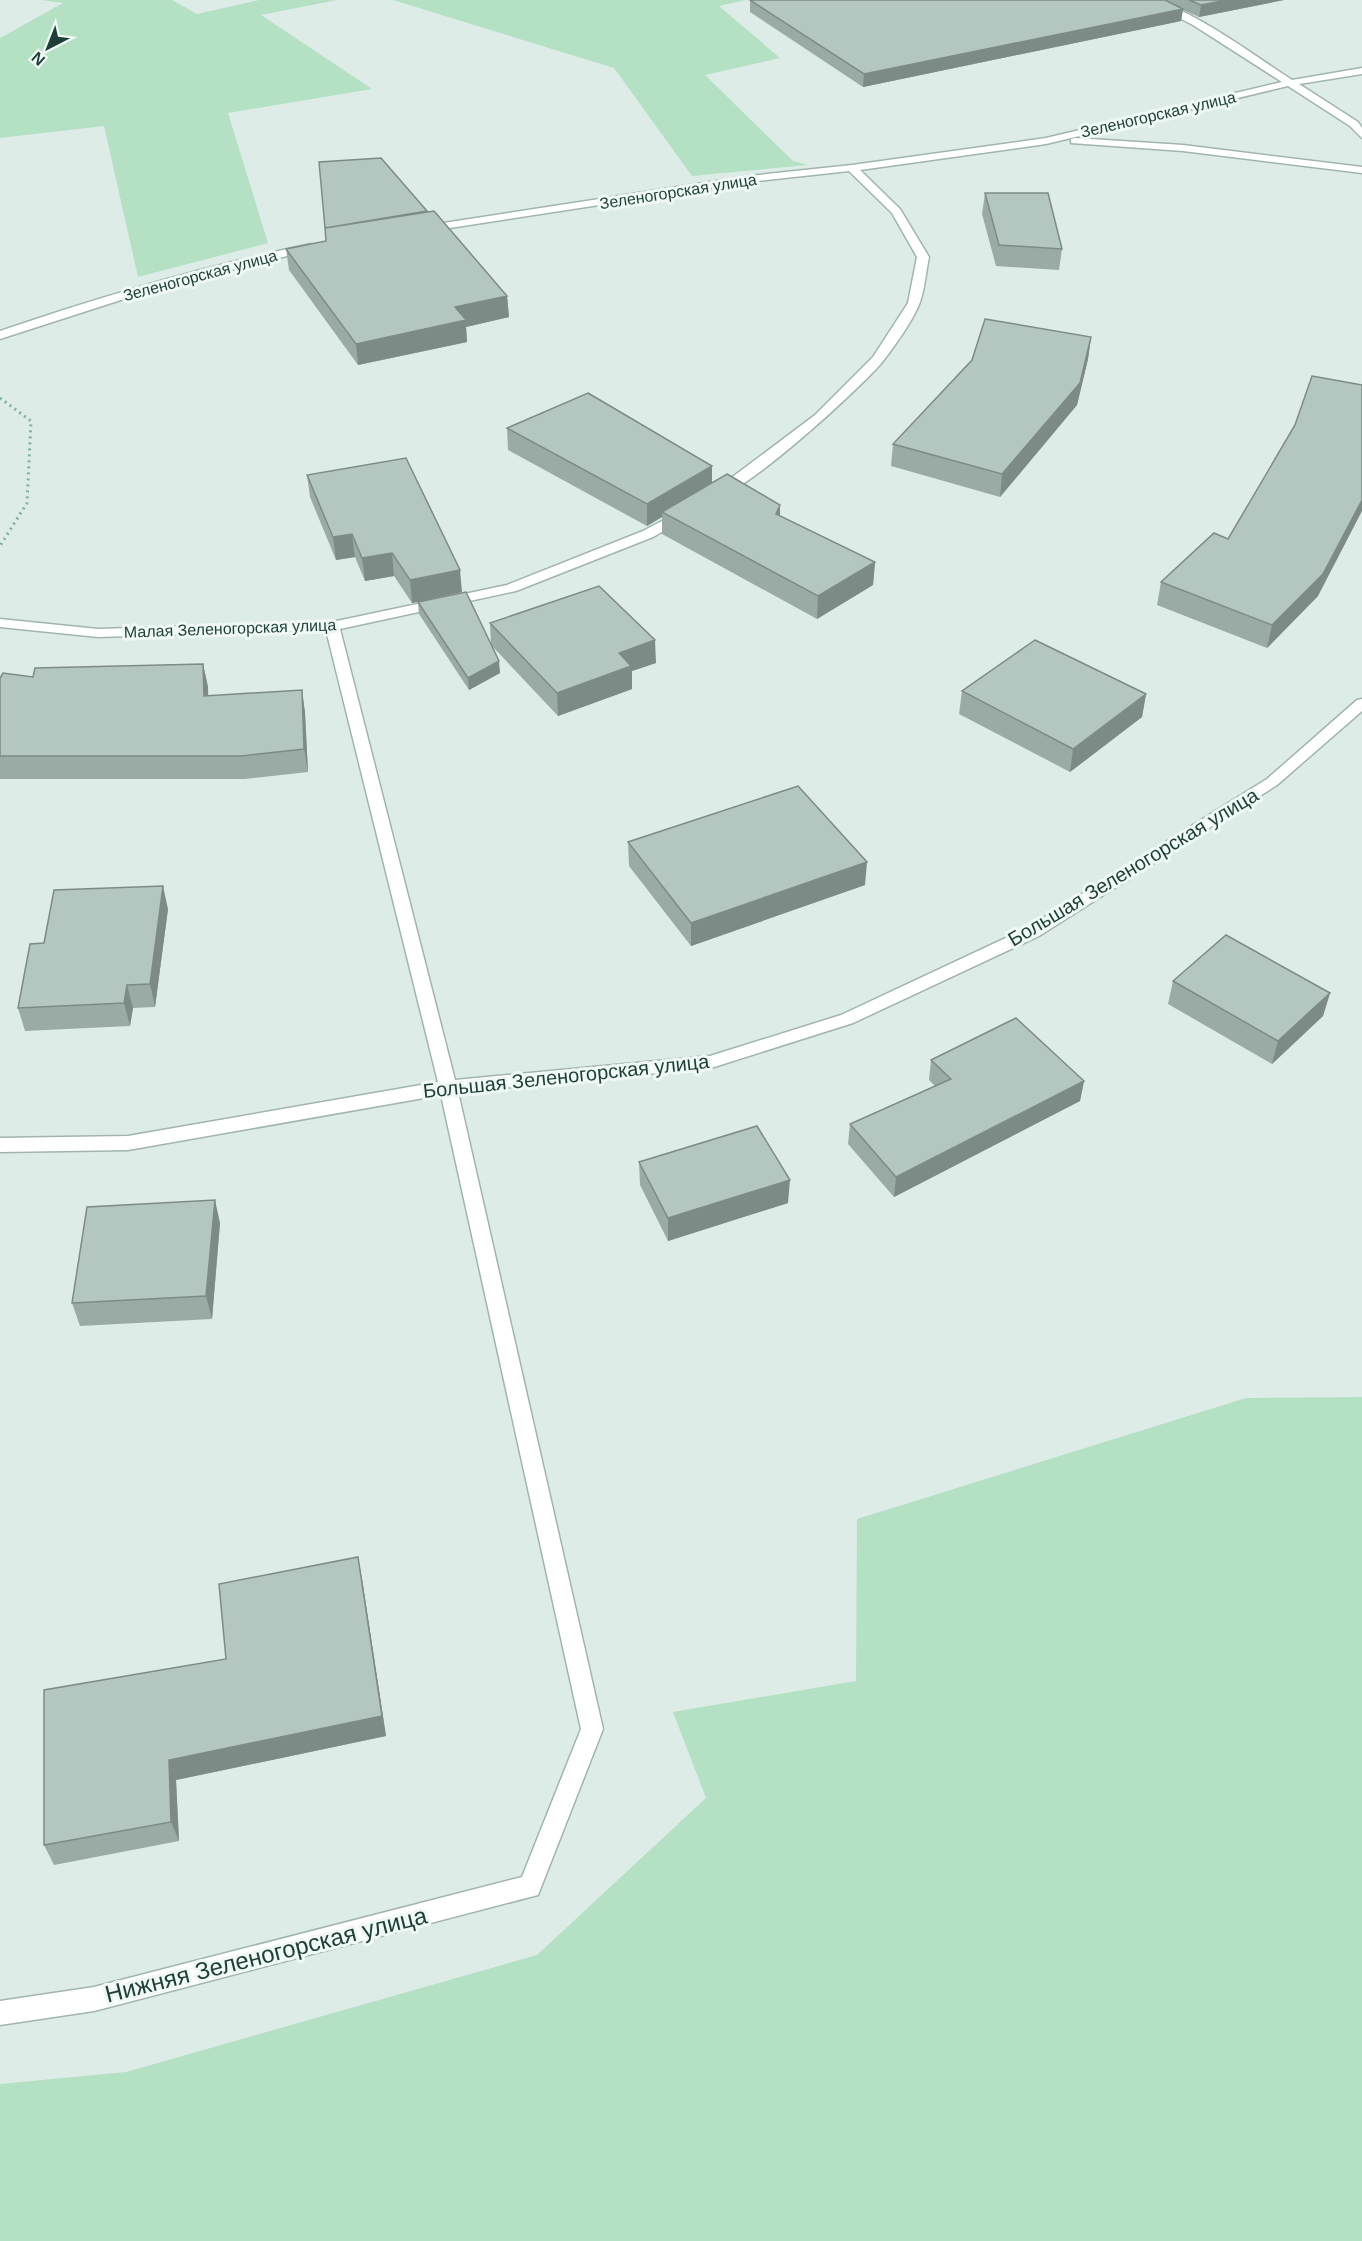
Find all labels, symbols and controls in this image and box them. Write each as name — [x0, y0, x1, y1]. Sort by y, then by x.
north arrow — [18, 18, 78, 78]
text: N — [28, 49, 48, 69]
street label: Зеленогорская улица — [1079, 88, 1237, 141]
street label: Зеленогорская улица — [598, 171, 758, 212]
street label: Зеленогорская улица — [121, 247, 279, 304]
street label: Малая Зеленогорская улица — [124, 616, 337, 641]
street label: Большая Зеленогорская улица — [1004, 783, 1263, 951]
street label: Большая Зеленогорская улица — [422, 1050, 711, 1102]
street label: Нижняя Зеленогорская улица — [102, 1901, 430, 2008]

